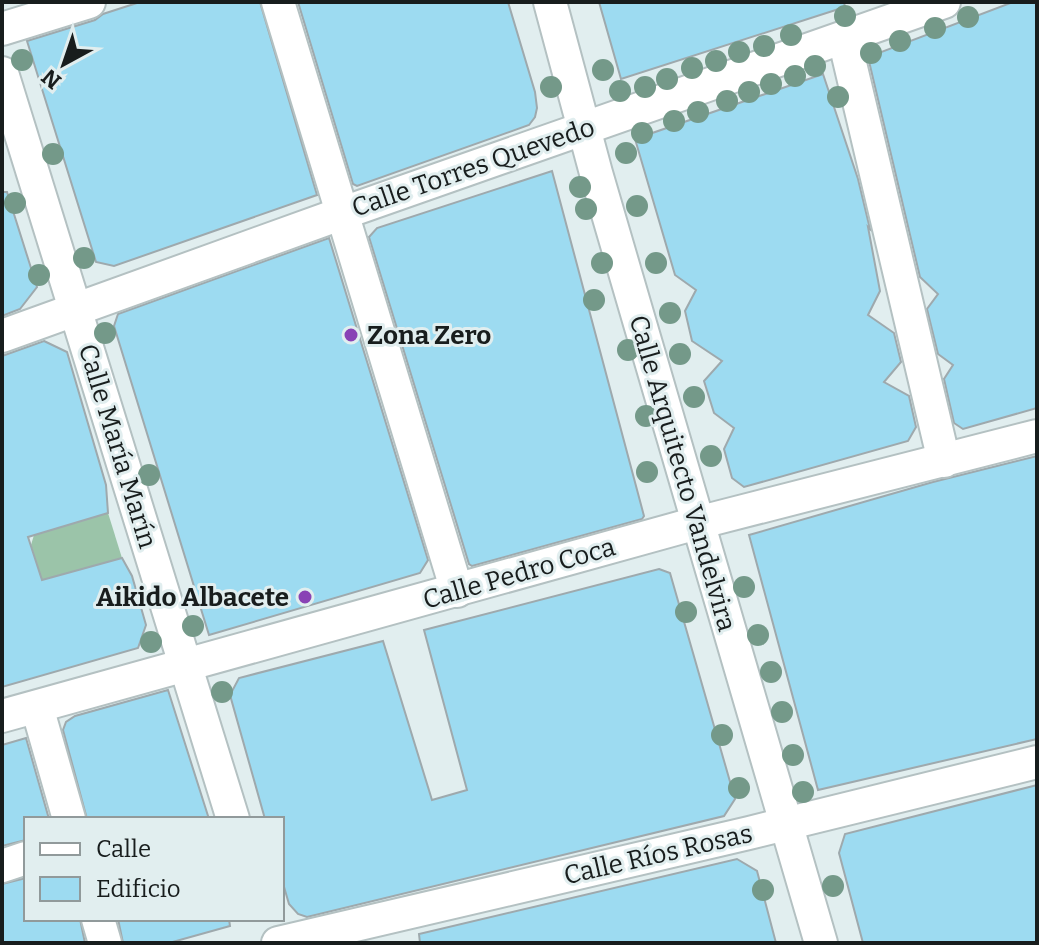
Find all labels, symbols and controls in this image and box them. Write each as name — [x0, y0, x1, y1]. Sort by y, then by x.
north arrow — [24, 24, 104, 104]
text: N — [36, 63, 67, 95]
street label: Calle Torres Quevedo — [348, 111, 599, 224]
street label: Calle Arquitecto Vandelvira — [623, 312, 743, 635]
place label: Zona Zero — [367, 320, 491, 351]
marker: Zona Zero — [342, 326, 360, 344]
street label: Calle María Marín — [72, 340, 164, 553]
street label: Calle Pedro Coca — [419, 531, 619, 616]
place label: Aikido Albacete — [96, 582, 289, 613]
marker: Aikido Albacete — [296, 588, 314, 606]
legend — [24, 817, 284, 921]
street label: Calle Ríos Rosas — [561, 818, 755, 891]
text: Calle — [96, 835, 151, 863]
text: Edificio — [96, 875, 181, 903]

